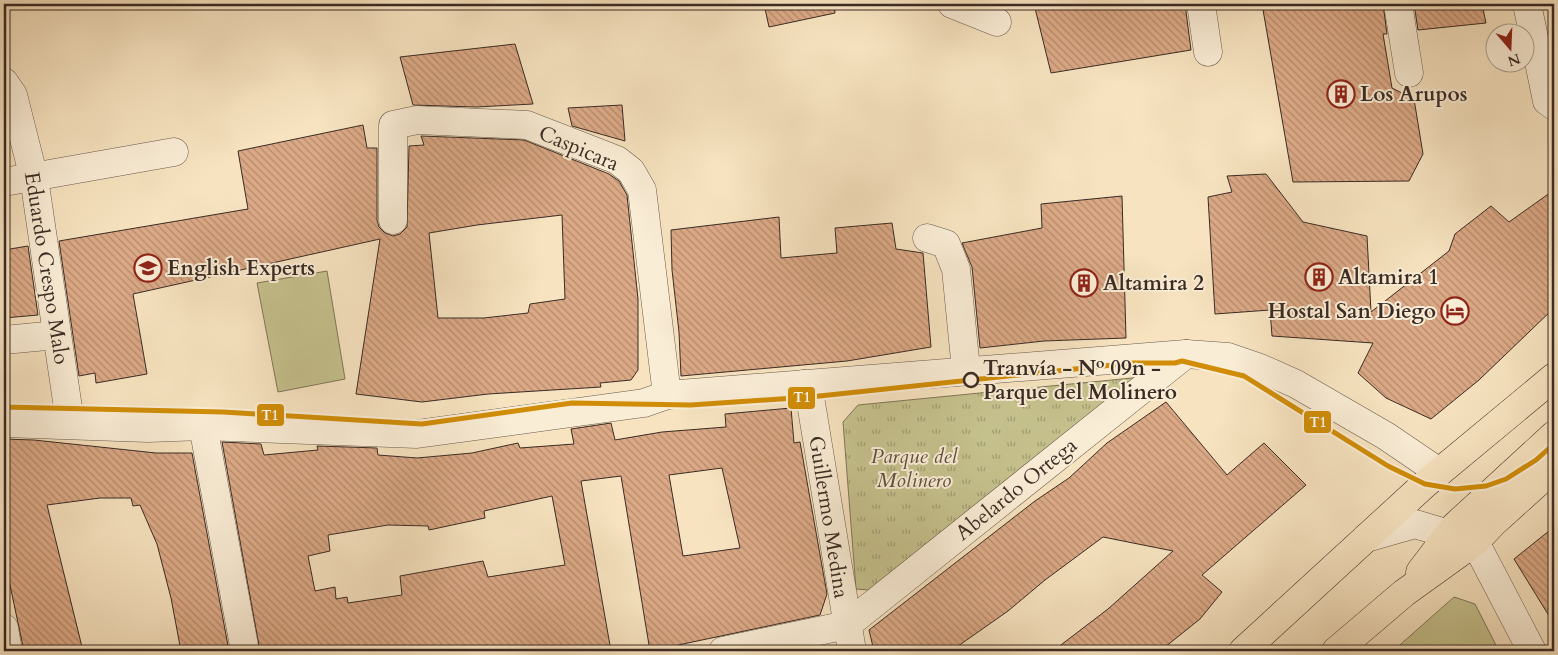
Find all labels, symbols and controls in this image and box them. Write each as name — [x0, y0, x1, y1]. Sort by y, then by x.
north arrow — [1486, 22, 1536, 72]
text: N — [1505, 49, 1523, 71]
building icon: Los Arupos — [1326, 79, 1356, 109]
place label: Los Arupos — [1360, 80, 1468, 109]
street label: Caspicara — [534, 119, 623, 178]
street label: Eduardo Crespo Malo — [17, 170, 76, 366]
school or university icon: English Experts — [133, 253, 163, 283]
place label: English Experts — [167, 254, 315, 283]
building icon: Altamira 1 — [1304, 262, 1334, 292]
place label: Altamira 1 — [1338, 263, 1439, 292]
building icon: Altamira 2 — [1069, 268, 1099, 298]
place label: Altamira 2 — [1103, 269, 1204, 298]
hotel icon: Hostal San Diego — [1440, 296, 1470, 326]
place label: Hostal San Diego — [1268, 297, 1436, 326]
place label: Tranvía - Nº 09n - Parque del Molinero — [983, 354, 1177, 407]
marker: Tranvía - Nº 09n - Parque del Molinero — [963, 372, 979, 388]
line badge: T1 — [787, 386, 816, 410]
text: T1 — [793, 388, 811, 407]
line badge: T1 — [256, 403, 285, 427]
text: T1 — [261, 406, 279, 425]
line badge: T1 — [1303, 410, 1332, 434]
text: T1 — [1309, 413, 1327, 432]
street label: Abelardo Ortega — [949, 431, 1083, 547]
street label: Guillermo Medina — [801, 434, 856, 600]
park label: Parque del Molinero — [871, 442, 959, 495]

